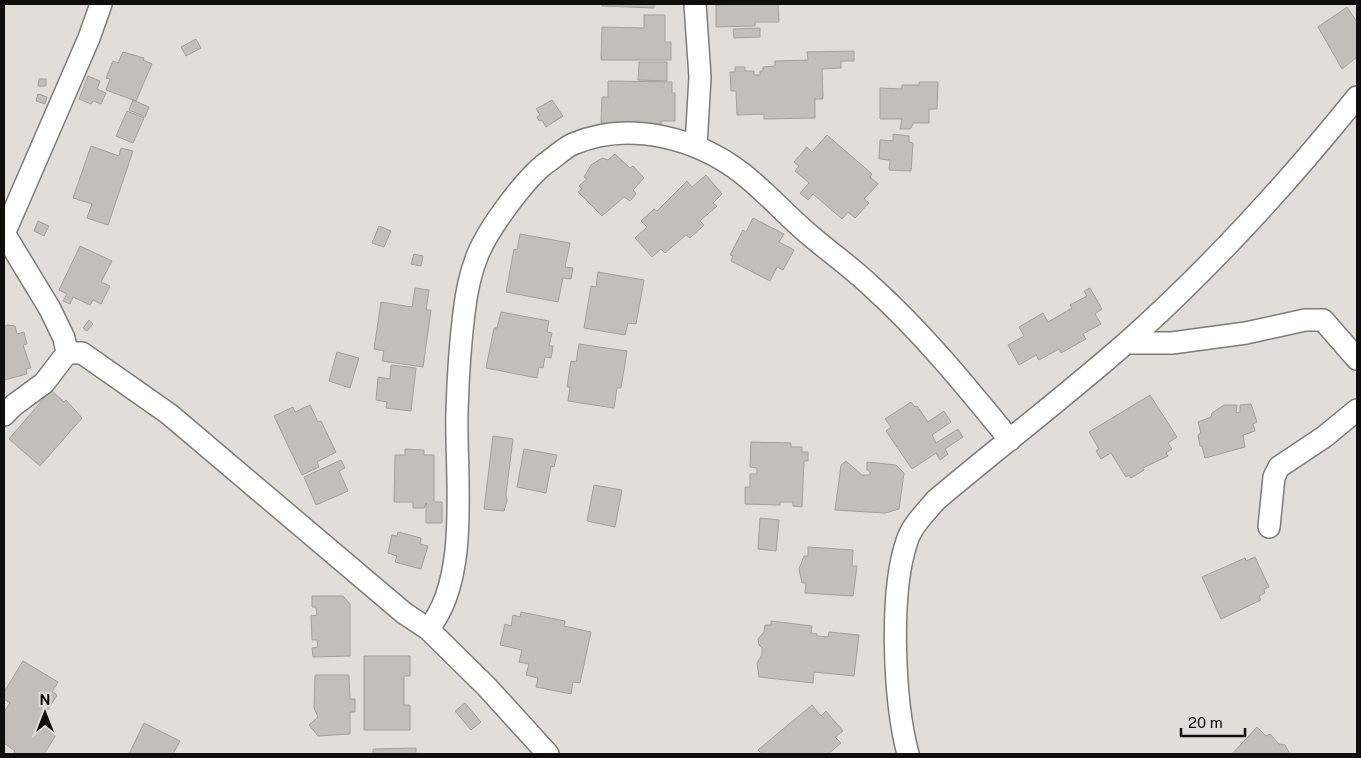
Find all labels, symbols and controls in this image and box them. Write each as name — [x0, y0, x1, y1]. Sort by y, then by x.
north arrow — [20, 688, 70, 738]
text: N — [40, 692, 50, 708]
scale bar — [1181, 706, 1245, 738]
text: 20 m — [1188, 714, 1223, 731]

